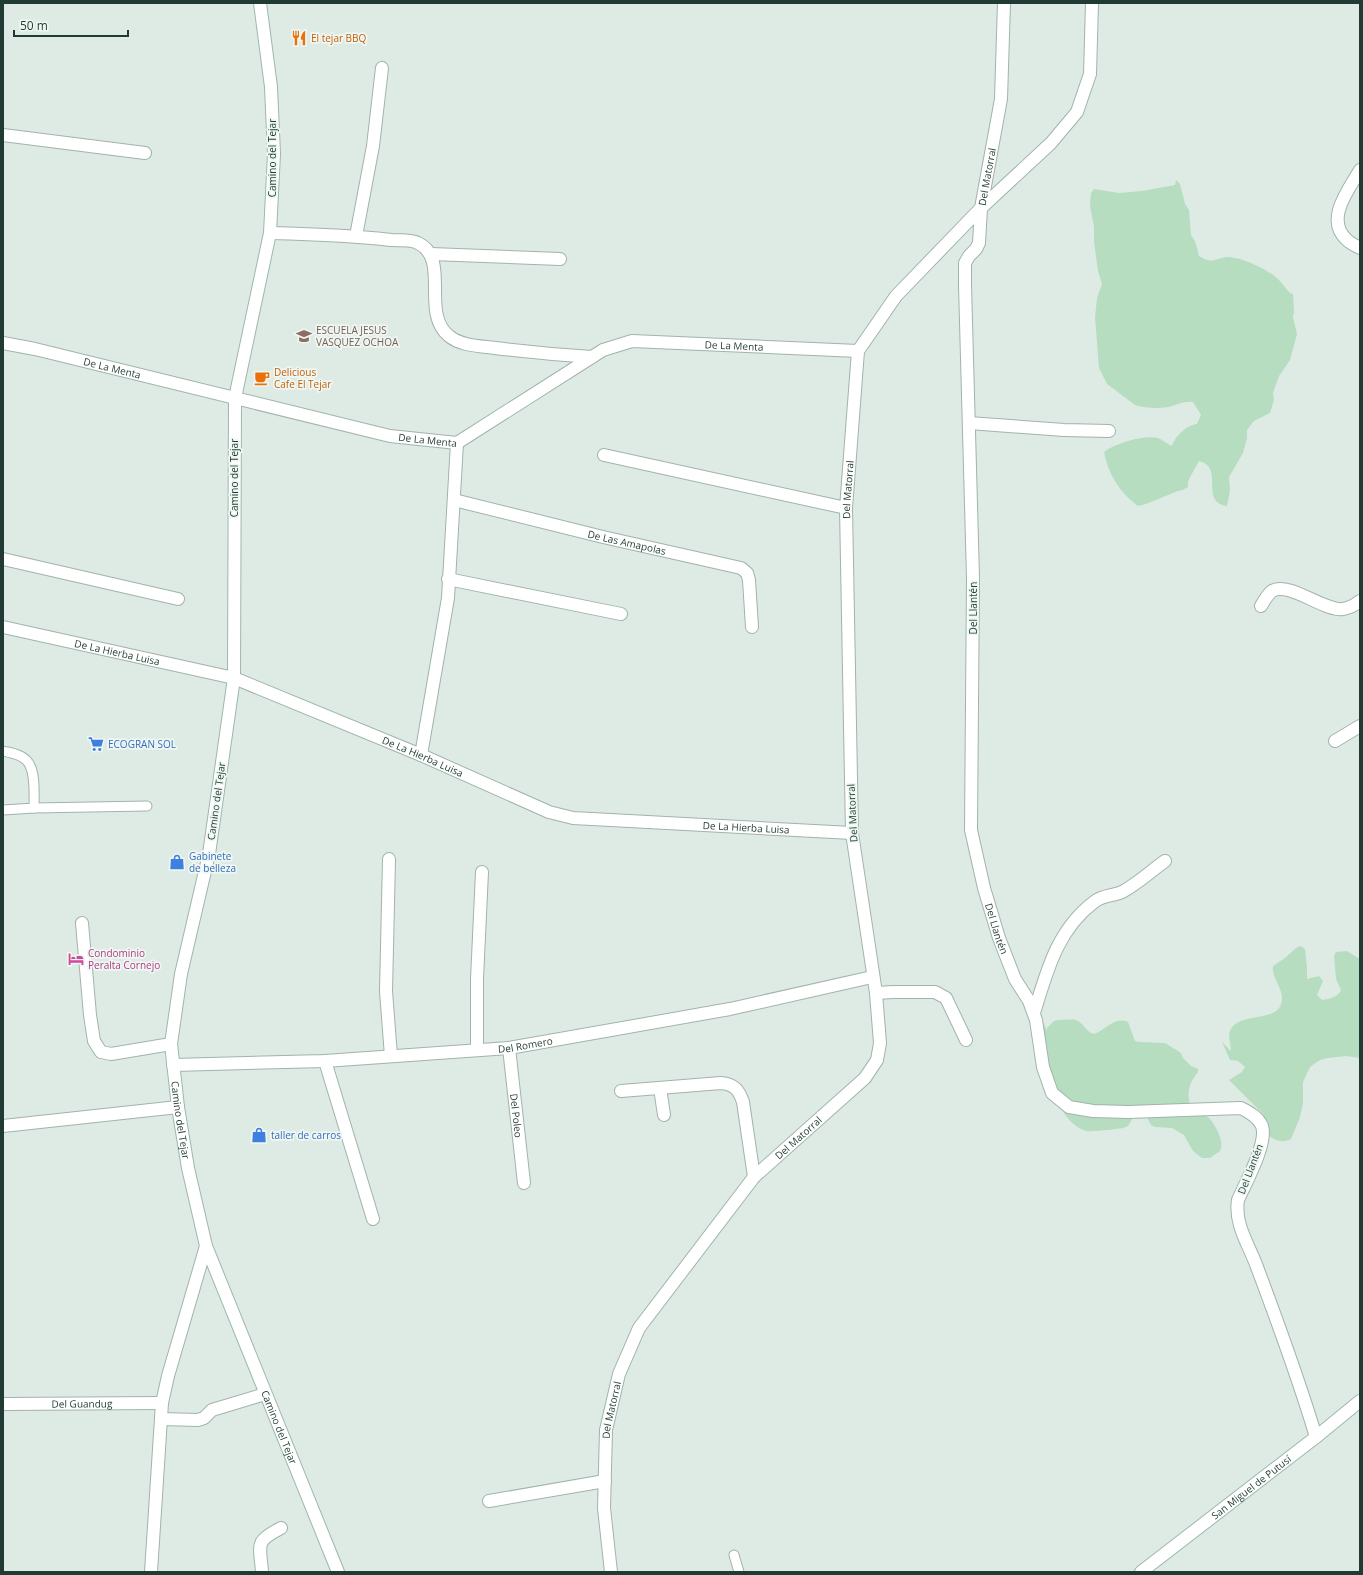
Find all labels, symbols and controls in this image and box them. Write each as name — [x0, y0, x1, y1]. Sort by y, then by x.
scale bar — [14, 12, 128, 38]
text: 50 m — [20, 17, 48, 34]
restaurant icon: El tejar BBQ — [290, 29, 308, 47]
place label: El tejar BBQ — [311, 31, 367, 45]
street label: Camino del Tejar — [265, 119, 279, 197]
street label: Del Matorral — [975, 147, 999, 207]
place label: ESCUELA JESUS VASQUEZ OCHOA — [316, 323, 399, 349]
school or university icon: ESCUELA JESUS VASQUEZ OCHOA — [295, 327, 313, 345]
street label: De La Menta — [704, 337, 764, 354]
street label: De La Menta — [82, 354, 142, 382]
place label: Delicious Cafe El Tejar — [274, 365, 331, 391]
cafe icon: Delicious Cafe El Tejar — [253, 369, 271, 387]
street label: De La Menta — [398, 430, 458, 450]
street label: Camino del Tejar — [227, 439, 241, 517]
street label: Del Matorral — [839, 460, 857, 519]
street label: De Las Amapolas — [586, 526, 668, 558]
street label: Del Llantén — [966, 582, 980, 634]
street label: De La Hierba Luisa — [73, 636, 161, 668]
street label: De La Hierba Luisa — [380, 733, 466, 780]
supermarket icon: ECOGRAN SOL — [87, 735, 105, 753]
place label: ECOGRAN SOL — [108, 737, 176, 751]
street label: Camino del Tejar — [204, 761, 228, 841]
street label: Del Matorral — [843, 783, 861, 843]
street label: De La Hierba Luisa — [702, 818, 790, 837]
place label: Gabinete de belleza — [189, 849, 236, 875]
shop icon: Gabinete de belleza — [168, 853, 186, 871]
street label: Del Llantén — [982, 901, 1012, 956]
place label: Condominio Peralta Cornejo — [88, 946, 160, 972]
hotel icon: Condominio Peralta Cornejo — [67, 950, 85, 968]
street label: Del Romero — [497, 1033, 554, 1056]
street label: Camino del Tejar — [168, 1080, 193, 1160]
street label: Del Poleo — [507, 1093, 526, 1138]
street label: Del Matorral — [772, 1113, 825, 1162]
shop icon: taller de carros — [250, 1126, 268, 1144]
place label: taller de carros — [271, 1128, 341, 1142]
street label: Del Llantén — [1234, 1142, 1266, 1196]
street label: Del Matorral — [599, 1380, 624, 1439]
street label: Camino del Tejar — [258, 1388, 301, 1466]
street label: Del Guandug — [52, 1396, 113, 1411]
street label: San Miguel de Putusí — [1208, 1452, 1294, 1522]

